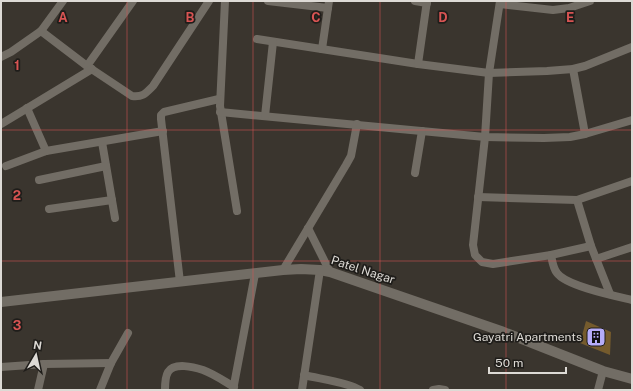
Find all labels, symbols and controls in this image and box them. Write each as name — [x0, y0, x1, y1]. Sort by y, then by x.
text: A — [58, 10, 68, 25]
text: B — [186, 10, 195, 25]
text: C — [311, 10, 321, 25]
text: D — [438, 10, 448, 25]
text: E — [566, 10, 574, 25]
text: 1 — [14, 58, 20, 73]
text: 2 — [13, 188, 21, 203]
street label: Patel Nagar — [329, 253, 397, 287]
text: 3 — [13, 318, 22, 333]
building icon: Gayatri Apartments — [585, 326, 607, 348]
place label: Gayatri Apartments — [473, 330, 582, 344]
north arrow — [16, 335, 56, 375]
text: N — [32, 339, 43, 352]
scale bar — [489, 349, 566, 375]
text: 50 m — [495, 356, 523, 370]

